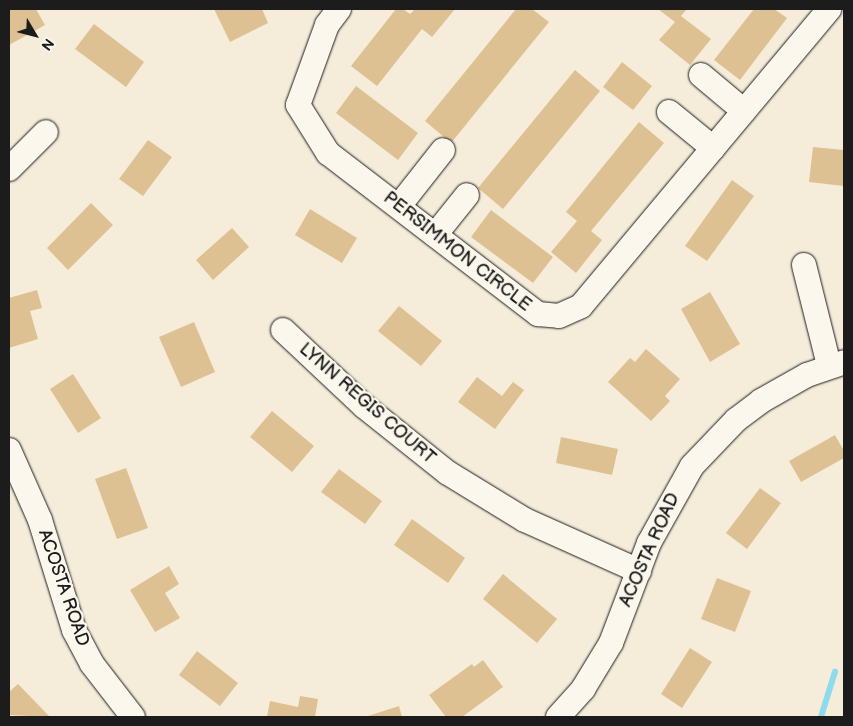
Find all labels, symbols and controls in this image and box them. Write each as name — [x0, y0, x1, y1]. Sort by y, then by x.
north arrow — [10, 10, 60, 60]
text: N — [37, 35, 57, 54]
street label: PERSIMMON CIRCLE — [379, 188, 535, 316]
street label: LYNN REGIS COURT — [294, 339, 440, 469]
street label: ACOSTA ROAD — [615, 490, 685, 610]
street label: ACOSTA ROAD — [33, 527, 93, 649]

